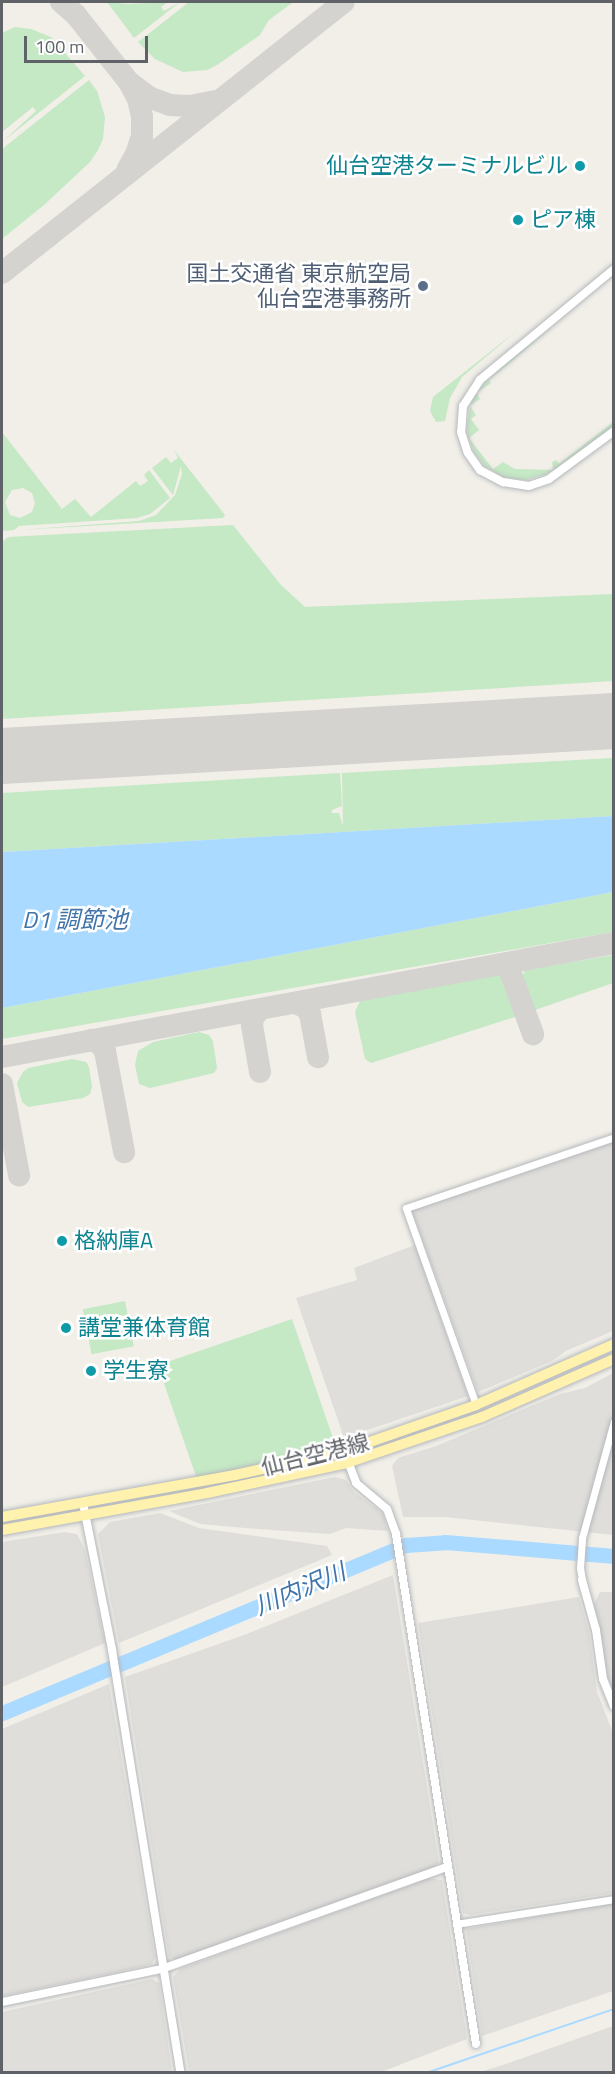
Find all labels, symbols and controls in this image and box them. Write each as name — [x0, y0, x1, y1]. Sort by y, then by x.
scale bar — [27, 24, 152, 62]
text: 100 m — [35, 33, 84, 60]
place label: 仙台空港ターミナルビル — [326, 153, 568, 179]
marker: 仙台空港ターミナルビル — [573, 159, 587, 173]
place label: ピア棟 — [530, 207, 596, 233]
marker: ピア棟 — [511, 213, 525, 227]
place label: 国土交通省 東京航空局 仙台空港事務所 — [186, 260, 411, 312]
marker: 国土交通省 東京航空局 仙台空港事務所 — [416, 279, 430, 293]
water label: D1 調節池 — [22, 906, 128, 934]
place label: 格納庫A — [74, 1228, 153, 1254]
marker: 格納庫A — [55, 1234, 69, 1248]
place label: 講堂兼体育館 — [78, 1315, 210, 1341]
marker: 講堂兼体育館 — [59, 1321, 73, 1335]
place label: 学生寮 — [103, 1358, 169, 1384]
marker: 学生寮 — [84, 1364, 98, 1378]
street label: 仙台空港線 — [258, 1429, 372, 1481]
water label: 川内沢川 — [250, 1557, 350, 1621]

